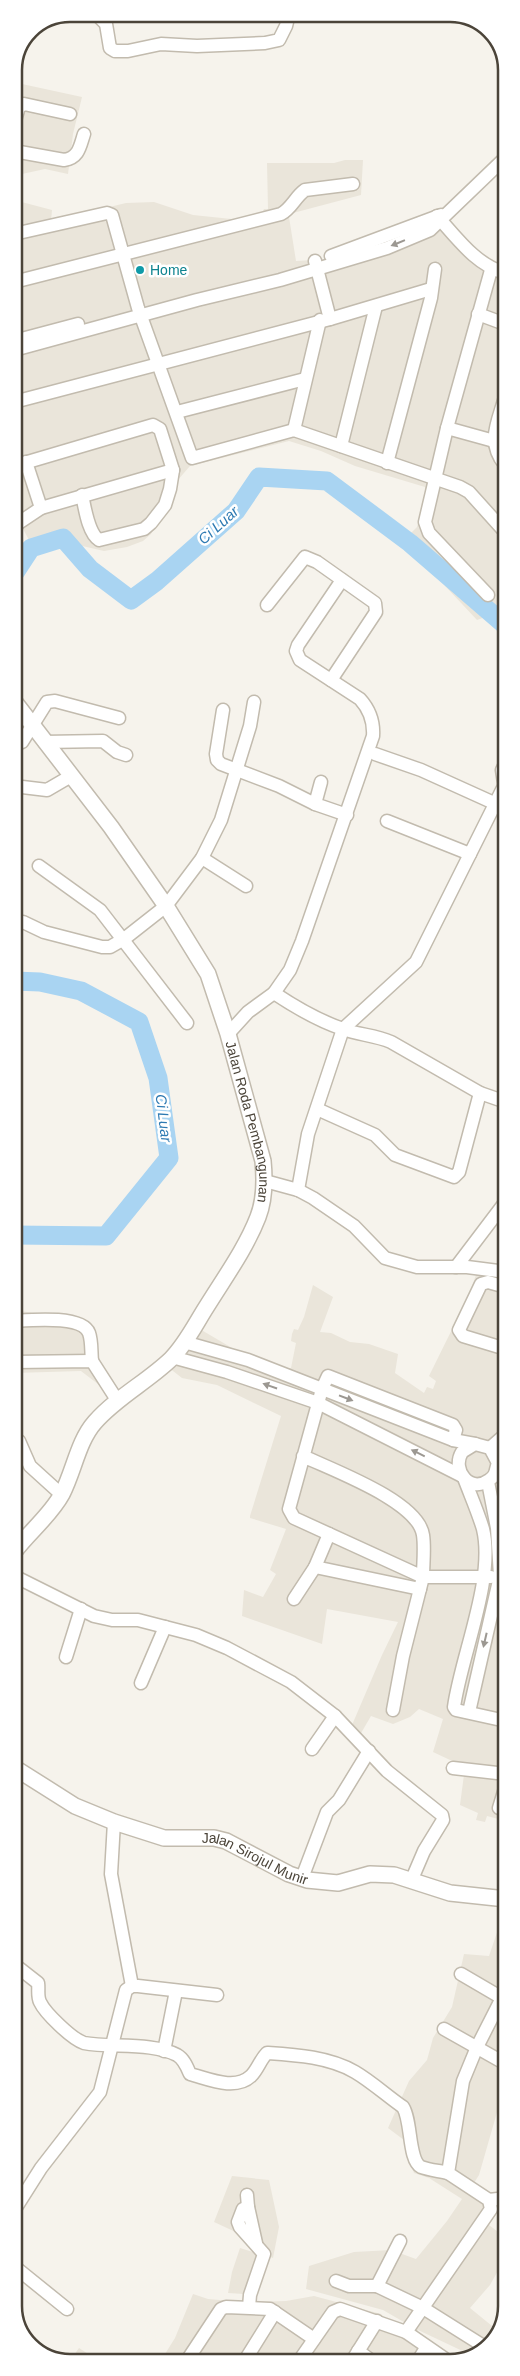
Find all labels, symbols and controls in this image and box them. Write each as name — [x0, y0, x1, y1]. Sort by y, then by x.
one-way arrow — [390, 239, 405, 247]
place label: Home — [150, 262, 188, 278]
marker: Home — [134, 264, 146, 276]
water label: Ci Luar — [194, 502, 242, 547]
street label: Jalan Roda Pembangunan — [222, 1039, 272, 1204]
water label: Ci Luar — [153, 1093, 176, 1144]
one-way arrow — [263, 1382, 278, 1390]
one-way arrow — [338, 1395, 353, 1403]
one-way arrow — [411, 1449, 425, 1457]
one-way arrow — [481, 1633, 489, 1648]
street label: Jalan Sirojul Munir — [202, 1830, 310, 1888]

